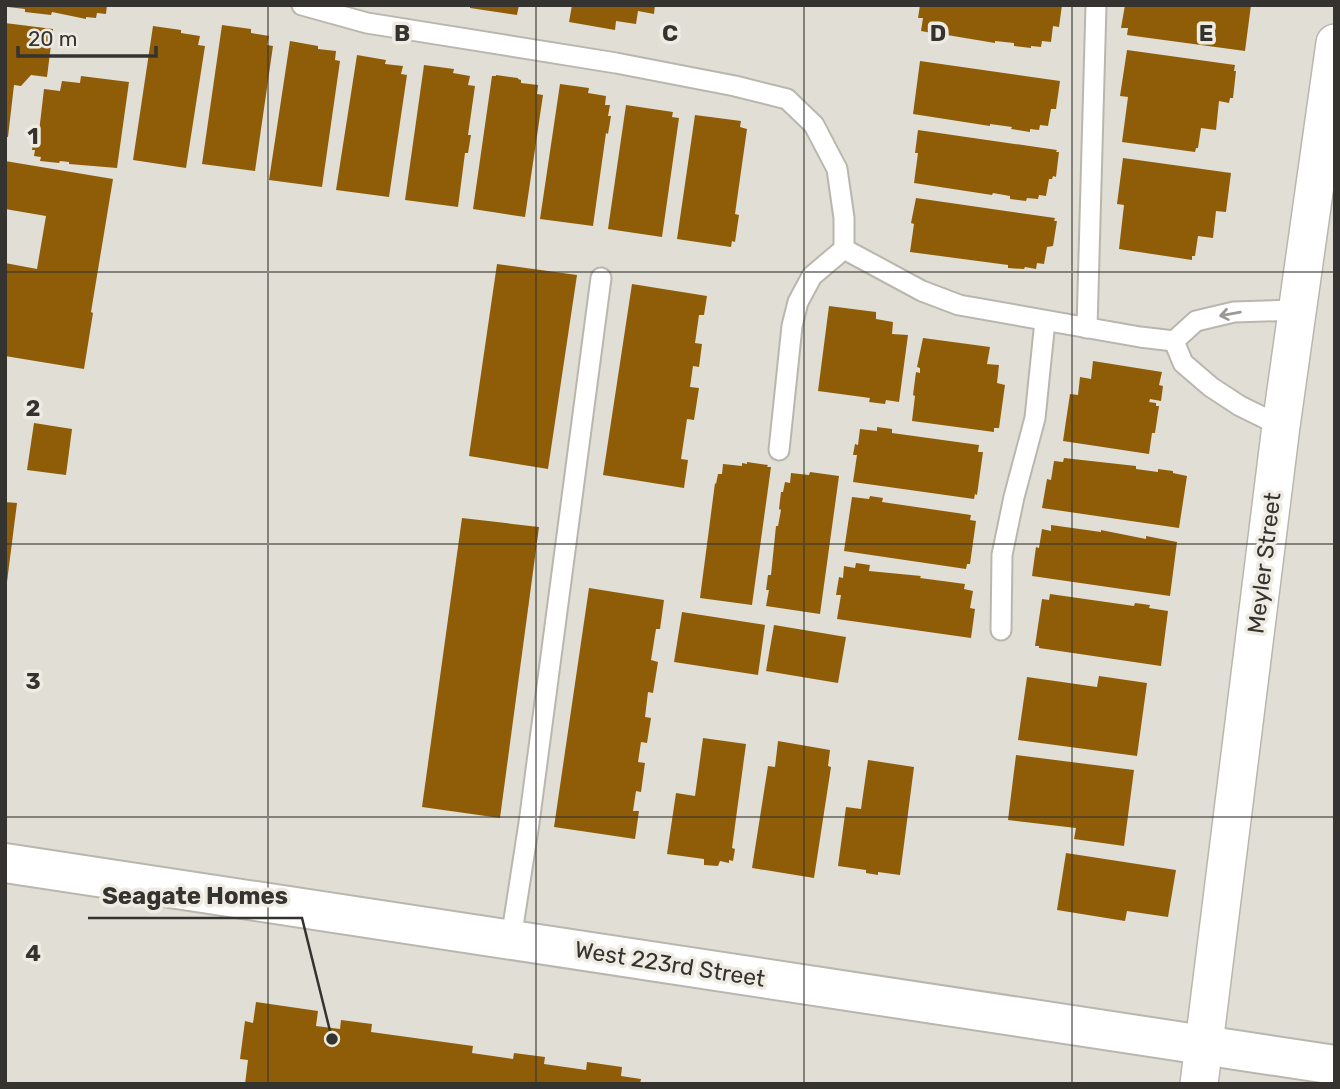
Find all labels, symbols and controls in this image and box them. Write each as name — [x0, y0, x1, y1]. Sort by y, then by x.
scale bar — [18, 14, 156, 58]
text: B — [394, 19, 410, 47]
text: C — [662, 19, 678, 47]
text: D — [930, 19, 946, 47]
text: E — [1199, 19, 1213, 47]
text: 20 m — [28, 26, 77, 51]
text: 1 — [27, 122, 39, 150]
one-way arrow — [1219, 308, 1242, 321]
text: 2 — [26, 394, 40, 422]
street label: Meyler Street — [1241, 491, 1287, 635]
text: 3 — [25, 667, 41, 695]
callout: Seagate Homes — [88, 873, 302, 918]
text: Seagate Homes — [102, 882, 288, 910]
street label: West 223rd Street — [573, 935, 767, 993]
text: 4 — [25, 939, 41, 967]

